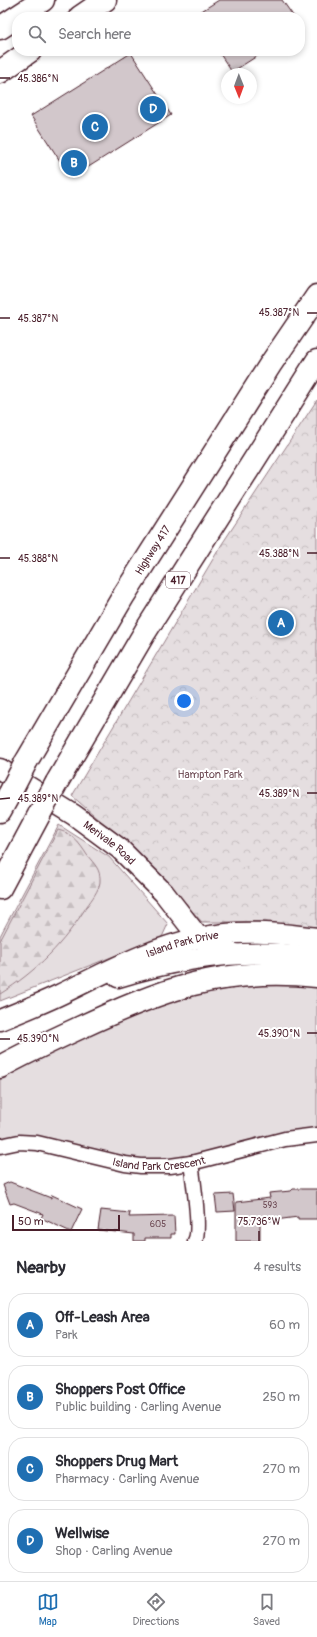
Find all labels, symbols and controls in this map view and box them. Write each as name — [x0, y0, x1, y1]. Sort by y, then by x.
search box — [12, 12, 305, 56]
icon: search — [26, 23, 48, 45]
text: Search here — [58, 25, 131, 44]
north arrow — [221, 68, 257, 104]
text: 45.386°N — [18, 73, 59, 85]
pin: D — [140, 94, 166, 124]
pin: C — [82, 112, 108, 142]
pin: B — [61, 148, 87, 178]
text: 45.387°N — [259, 307, 299, 319]
text: 45.387°N — [18, 313, 58, 325]
street label: Highway 417 — [133, 523, 174, 577]
text: 45.388°N — [259, 548, 299, 560]
text: 45.388°N — [18, 553, 58, 565]
road number: 417 — [166, 572, 190, 588]
pin: A — [268, 608, 294, 638]
your location — [174, 691, 194, 711]
park label: Hampton Park — [177, 768, 243, 781]
text: 45.389°N — [259, 788, 299, 800]
text: 45.389°N — [18, 793, 58, 805]
street label: Merivale Road — [81, 818, 138, 867]
street label: Island Park Drive — [144, 929, 220, 961]
text: 45.390°N — [258, 1028, 300, 1040]
text: 45.390°N — [17, 1033, 59, 1045]
street label: Island Park Crescent — [111, 1153, 207, 1173]
house number: 593 — [263, 1200, 277, 1211]
scale bar — [12, 1213, 120, 1232]
text: 50 m — [18, 1215, 44, 1228]
text: 75.736°W — [238, 1216, 281, 1228]
house number: 605 — [150, 1219, 166, 1230]
text: Nearby — [16, 1257, 65, 1278]
text: 4 results — [254, 1259, 301, 1275]
text: Off-Leash Area — [55, 1308, 150, 1327]
text: A — [26, 1317, 34, 1333]
text: 60 m — [269, 1317, 300, 1333]
text: Park — [55, 1327, 78, 1343]
text: Shoppers Post Office — [55, 1380, 185, 1399]
text: B — [26, 1389, 34, 1405]
text: 250 m — [262, 1389, 300, 1405]
text: Public building · Carling Avenue — [55, 1399, 221, 1415]
text: Shoppers Drug Mart — [55, 1452, 178, 1471]
text: C — [26, 1461, 34, 1477]
text: 270 m — [263, 1461, 300, 1477]
text: Pharmacy · Carling Avenue — [55, 1471, 199, 1487]
text: Wellwise — [55, 1524, 109, 1543]
text: D — [26, 1533, 34, 1549]
text: 270 m — [263, 1533, 300, 1549]
text: Shop · Carling Avenue — [55, 1543, 172, 1559]
tab: Map — [37, 1591, 59, 1628]
tab: Directions — [133, 1591, 179, 1628]
tab: Saved — [253, 1591, 280, 1628]

